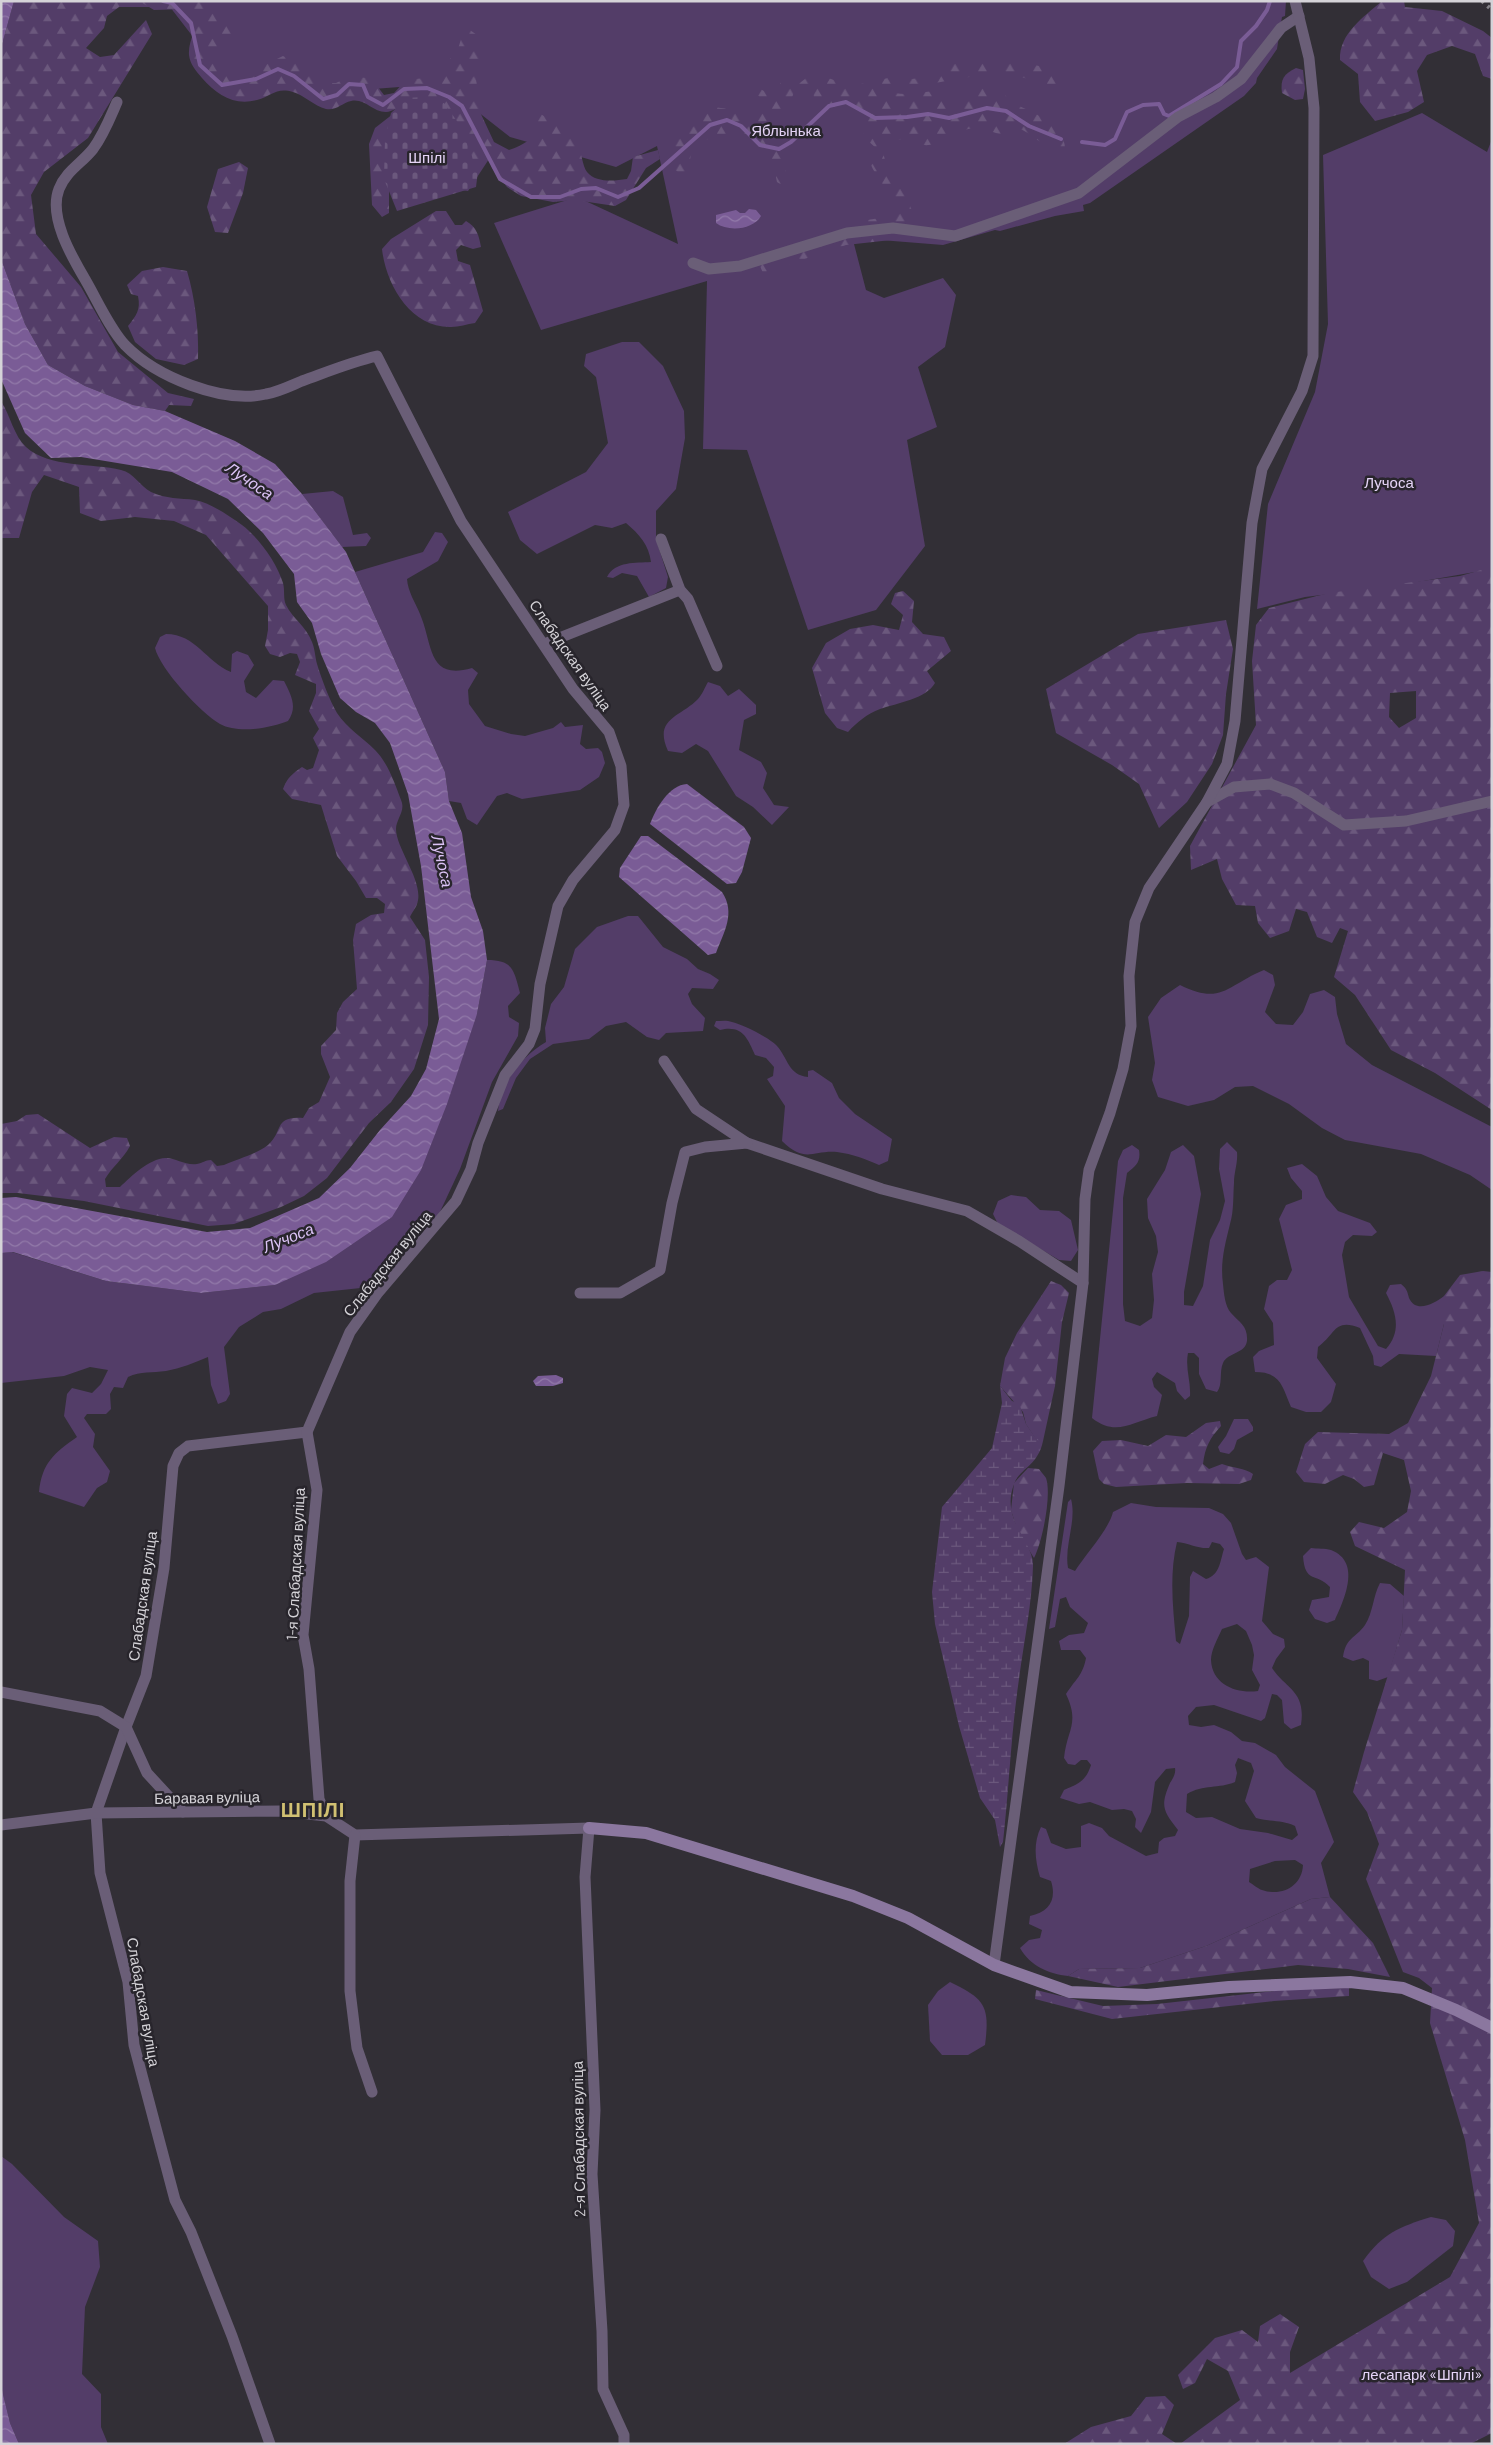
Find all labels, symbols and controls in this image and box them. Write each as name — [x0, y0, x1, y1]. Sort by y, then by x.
park label: Яблынька — [751, 121, 821, 139]
park label: Шпілі — [408, 148, 446, 166]
water label: Лучоса — [222, 457, 277, 503]
park label: Лучоса — [1364, 473, 1414, 491]
street label: Слабадская вуліца — [526, 596, 616, 714]
water label: Лучоса — [428, 832, 458, 889]
street label: Слабадская вуліца — [339, 1206, 436, 1320]
water label: Лучоса — [259, 1218, 316, 1256]
street label: 1-я Слабадская вуліца — [282, 1486, 308, 1641]
street label: Слабадская вуліца — [124, 1529, 160, 1662]
street label: Баравая вуліца — [154, 1787, 261, 1807]
district label: ШПІЛІ — [281, 1797, 345, 1821]
street label: Слабадская вуліца — [124, 1936, 164, 2069]
street label: 2-я Слабадская вуліца — [568, 2060, 588, 2217]
park label: лесапарк «Шпілі» — [1362, 2365, 1482, 2383]

